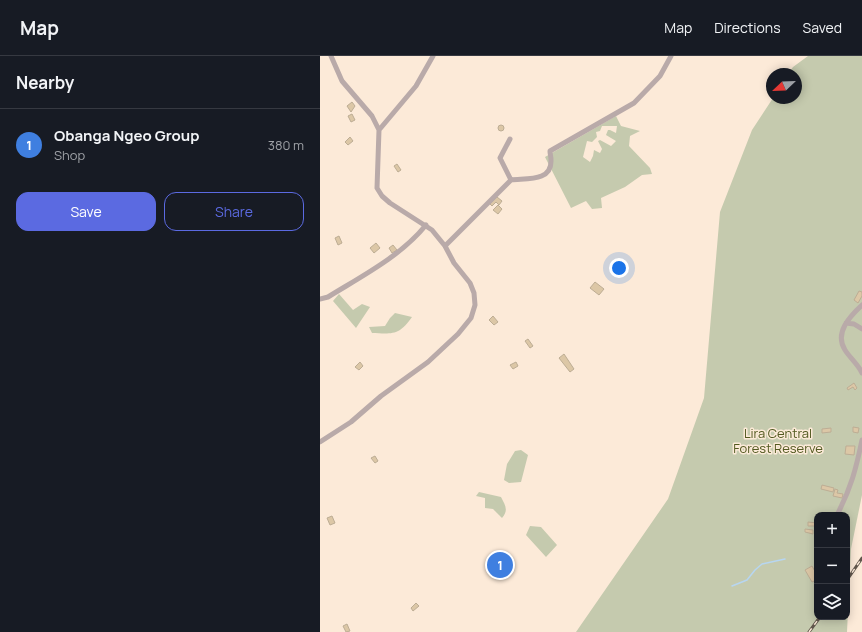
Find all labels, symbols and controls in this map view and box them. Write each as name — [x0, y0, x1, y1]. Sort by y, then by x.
text: Map — [20, 15, 59, 41]
text: Map — [664, 18, 692, 37]
text: Directions — [714, 18, 781, 37]
text: Saved — [803, 18, 842, 37]
north arrow — [766, 68, 802, 104]
text: Nearby — [16, 71, 74, 94]
text: Obanga Ngeo Group — [54, 125, 199, 146]
text: 1 — [26, 136, 32, 154]
text: 380 m — [268, 136, 304, 154]
text: Shop — [54, 146, 85, 164]
button: Save — [16, 192, 156, 231]
button: Share — [164, 192, 304, 231]
your location — [609, 258, 629, 278]
park label: Lira Central Forest Reserve — [733, 424, 823, 457]
map controls — [814, 512, 850, 620]
button: + — [814, 512, 850, 548]
button: − — [814, 548, 850, 584]
pin: 1 — [487, 550, 513, 580]
button: layers — [814, 584, 850, 620]

